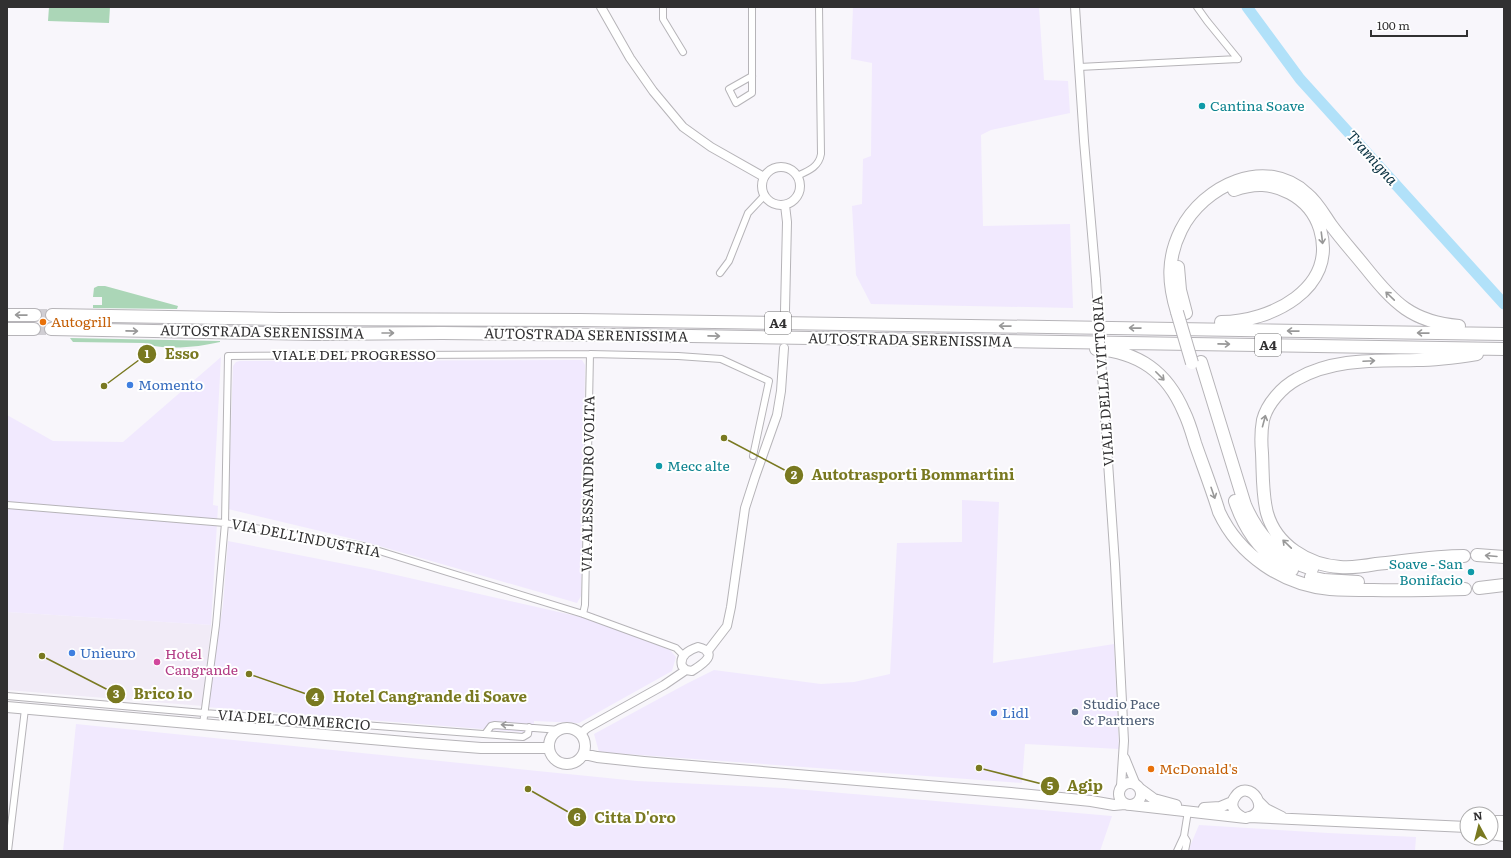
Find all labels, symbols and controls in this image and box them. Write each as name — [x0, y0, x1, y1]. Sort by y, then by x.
scale bar — [1371, 12, 1467, 38]
text: 100 m — [1377, 16, 1410, 34]
place label: Cantina Soave — [1210, 95, 1305, 115]
marker: Cantina Soave — [1197, 101, 1207, 111]
water label: Tramigna — [1342, 124, 1404, 190]
one-way arrow — [1318, 231, 1325, 244]
one-way arrow — [1385, 292, 1395, 301]
street label: VIALE DELLA VITTORIA — [1086, 294, 1118, 467]
one-way arrow — [15, 311, 28, 319]
place label: Autogrill — [51, 311, 112, 331]
road number: A4 — [765, 312, 791, 334]
marker: Autogrill — [38, 317, 48, 327]
street label: AUTOSTRADA SERENISSIMA — [160, 319, 365, 343]
street label: AUTOSTRADA SERENISSIMA — [484, 322, 689, 346]
one-way arrow — [999, 322, 1012, 330]
one-way arrow — [1129, 325, 1142, 332]
one-way arrow — [125, 327, 138, 335]
street label: AUTOSTRADA SERENISSIMA — [808, 327, 1013, 351]
one-way arrow — [1287, 327, 1300, 335]
one-way arrow — [381, 329, 394, 337]
one-way arrow — [1417, 329, 1430, 337]
one-way arrow — [707, 332, 720, 340]
road number: A4 — [1255, 334, 1281, 356]
one-way arrow — [1217, 340, 1230, 348]
callout: Esso — [137, 341, 207, 368]
text: Esso — [165, 341, 199, 364]
text: 1 — [145, 344, 150, 362]
street label: VIALE DEL PROGRESSO — [272, 344, 436, 364]
one-way arrow — [1362, 357, 1375, 365]
one-way arrow — [1155, 371, 1165, 381]
place label: Momento — [138, 374, 203, 394]
marker: Momento — [125, 380, 135, 390]
street label: VIA ALESSANDRO VOLTA — [575, 395, 599, 572]
one-way arrow — [1261, 415, 1268, 428]
place label: Mecc alte — [667, 455, 730, 475]
marker: Mecc alte — [654, 461, 664, 471]
callout: Autotrasporti Bommartini — [784, 462, 1023, 489]
text: Autotrasporti Bommartini — [811, 462, 1015, 485]
text: 2 — [791, 465, 798, 483]
one-way arrow — [1209, 487, 1217, 499]
street label: VIA DELL'INDUSTRIA — [230, 513, 383, 561]
one-way arrow — [1282, 539, 1292, 549]
one-way arrow — [1485, 552, 1498, 559]
place label: Soave - San Bonifacio — [1389, 553, 1463, 589]
marker: Soave - San Bonifacio — [1466, 567, 1476, 577]
place label: Unieuro — [80, 642, 136, 662]
place label: Hotel Cangrande — [165, 643, 238, 679]
marker: Unieuro — [67, 648, 77, 658]
marker: Hotel Cangrande — [152, 657, 162, 667]
callout: Brico io — [106, 680, 201, 707]
text: Brico io — [133, 681, 193, 704]
text: 3 — [113, 684, 120, 702]
callout: Hotel Cangrande di Soave — [305, 684, 536, 711]
text: Hotel Cangrande di Soave — [333, 684, 528, 707]
text: 4 — [311, 687, 319, 705]
place label: Studio Pace & Partners — [1083, 693, 1160, 729]
place label: Lidl — [1002, 702, 1029, 722]
street label: VIA DEL COMMERCIO — [217, 704, 371, 734]
marker: Studio Pace & Partners — [1070, 707, 1080, 717]
marker: Lidl — [989, 708, 999, 718]
one-way arrow — [501, 722, 514, 729]
place label: McDonald's — [1159, 758, 1238, 778]
marker: McDonald's — [1146, 764, 1156, 774]
callout: Agip — [1040, 772, 1111, 799]
text: Agip — [1067, 773, 1103, 796]
text: 5 — [1047, 776, 1054, 794]
callout: Citta D'oro — [567, 804, 684, 831]
text: Citta D'oro — [594, 805, 676, 828]
north arrow — [1459, 806, 1499, 846]
text: 6 — [573, 807, 581, 825]
text: N — [1472, 807, 1483, 824]

